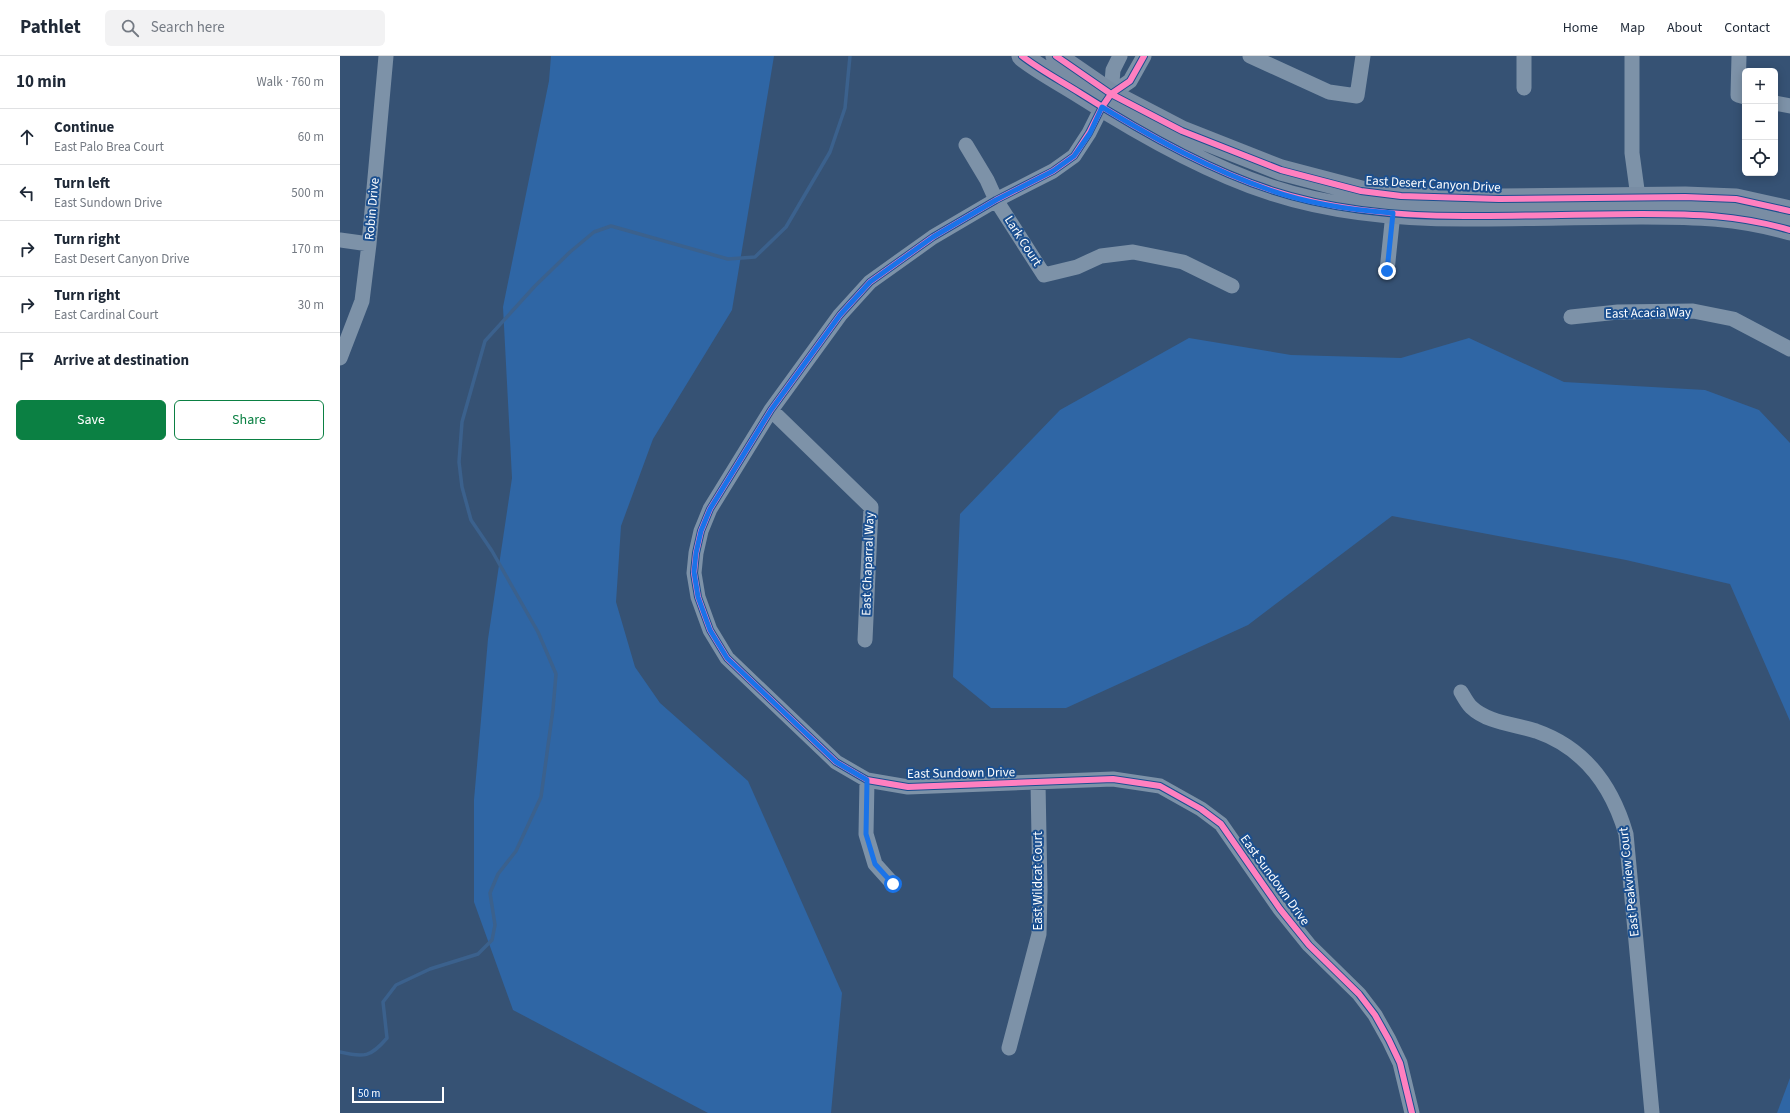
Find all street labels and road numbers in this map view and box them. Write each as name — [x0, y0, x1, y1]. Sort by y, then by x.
street label: East Desert Canyon Drive — [1365, 171, 1501, 197]
street label: Robin Drive — [360, 177, 384, 241]
street label: Lark Court — [1000, 212, 1046, 270]
street label: East Acacia Way — [1605, 303, 1691, 323]
street label: East Chaparral Way — [857, 512, 879, 616]
street label: East Sundown Drive — [907, 763, 1015, 783]
street label: East Peakview Court — [1614, 826, 1644, 938]
street label: East Wildcat Court — [1029, 831, 1047, 931]
street label: East Sundown Drive — [1236, 831, 1314, 929]

